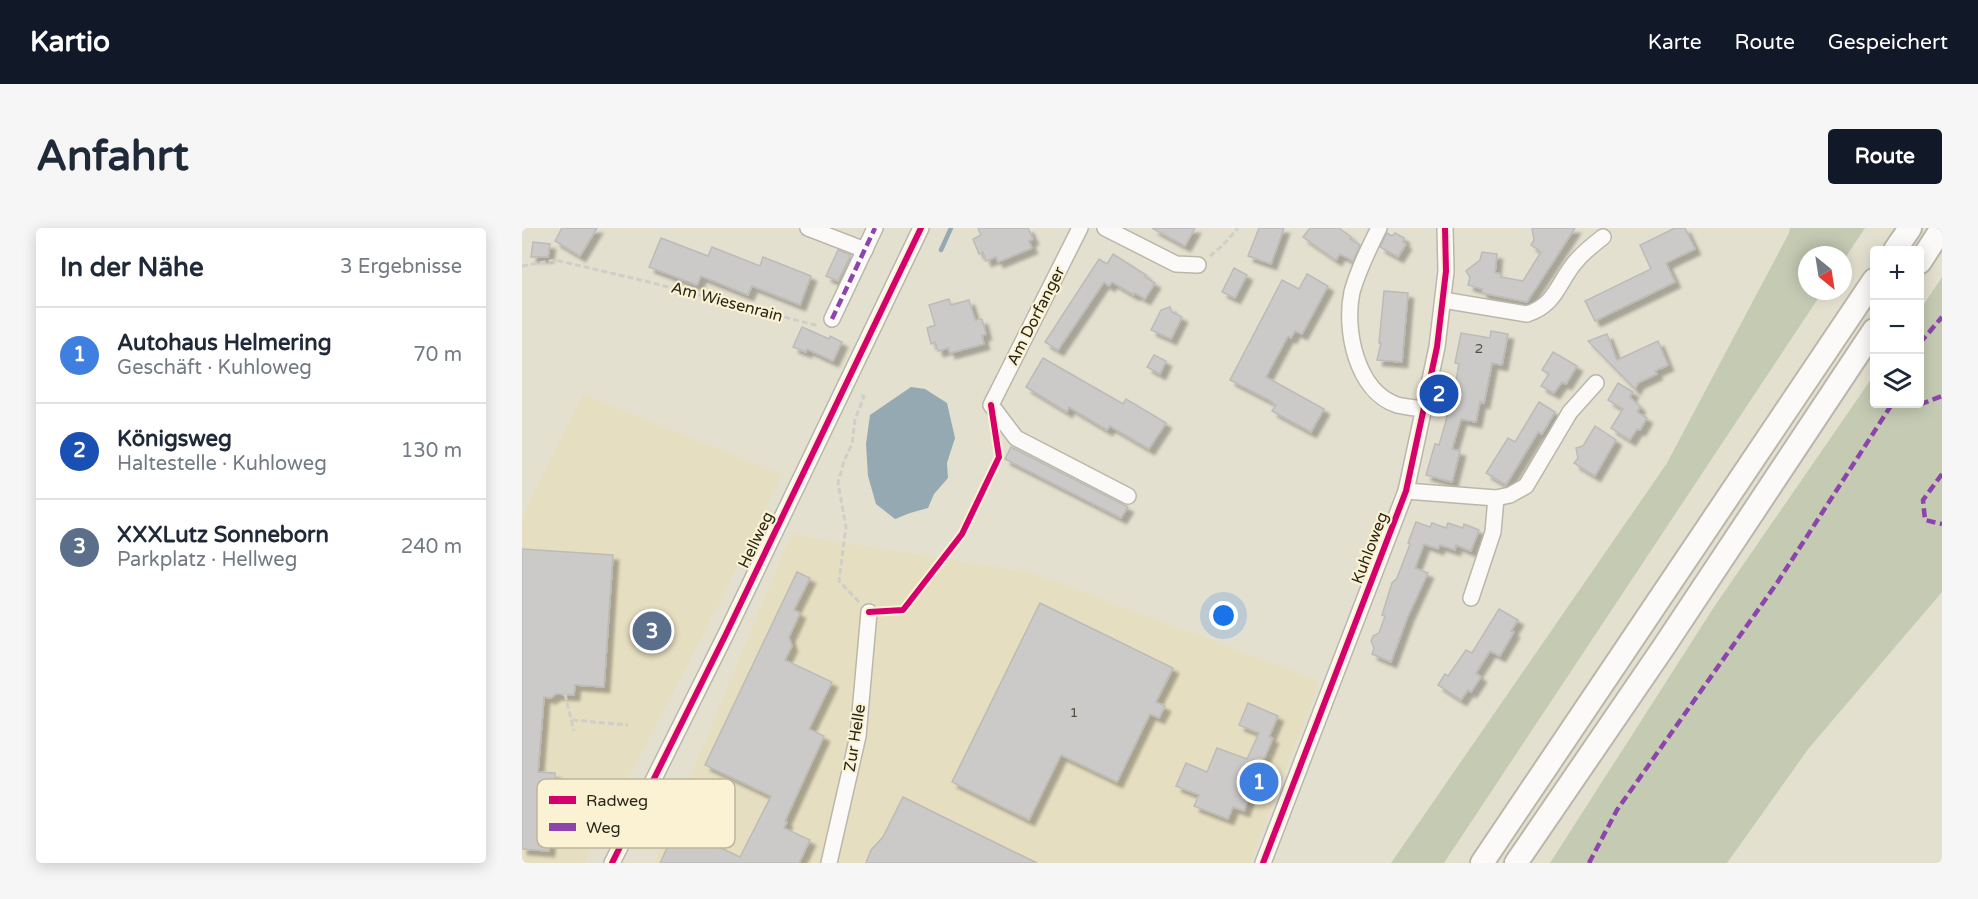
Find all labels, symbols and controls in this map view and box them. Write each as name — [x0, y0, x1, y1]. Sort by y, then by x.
text: Kartio — [30, 25, 110, 59]
text: Karte — [1648, 30, 1702, 55]
text: Route — [1735, 30, 1795, 55]
text: Gespeichert — [1828, 30, 1948, 55]
button: Route — [1828, 129, 1942, 184]
text: Anfahrt — [36, 131, 189, 182]
north arrow — [1798, 246, 1852, 300]
map controls — [1870, 246, 1924, 408]
button: + — [1870, 246, 1924, 300]
text: In der Nähe — [60, 252, 204, 283]
text: 3 Ergebnisse — [340, 255, 462, 279]
street label: Am Dorfanger — [1003, 263, 1070, 369]
street label: Am Wiesenrain — [669, 277, 785, 327]
button: − — [1870, 300, 1924, 354]
text: Autohaus Helmering — [117, 330, 332, 356]
house number: 2 — [1475, 340, 1483, 357]
text: 1 — [73, 343, 86, 367]
text: 70 m — [413, 343, 462, 367]
button: layers — [1870, 354, 1924, 408]
text: Geschäft · Kuhloweg — [117, 356, 312, 380]
pin: 2 — [1420, 372, 1458, 416]
text: Königsweg — [117, 426, 232, 452]
text: 2 — [73, 439, 86, 463]
text: 130 m — [401, 439, 462, 463]
text: Haltestelle · Kuhloweg — [117, 452, 327, 476]
street label: Hellweg — [734, 508, 778, 572]
street label: Kuhloweg — [1347, 509, 1393, 587]
text: XXXLutz Sonneborn — [117, 522, 329, 548]
text: 3 — [73, 535, 86, 559]
text: 240 m — [401, 535, 462, 559]
text: Parkplatz · Hellweg — [117, 548, 297, 572]
your location — [1209, 601, 1238, 630]
pin: 3 — [632, 608, 672, 654]
street label: Zur Helle — [840, 703, 870, 773]
house number: 1 — [1070, 704, 1078, 721]
pin: 1 — [1240, 760, 1278, 804]
legend — [537, 779, 735, 848]
text: Radweg — [586, 791, 648, 811]
text: Weg — [586, 818, 621, 838]

